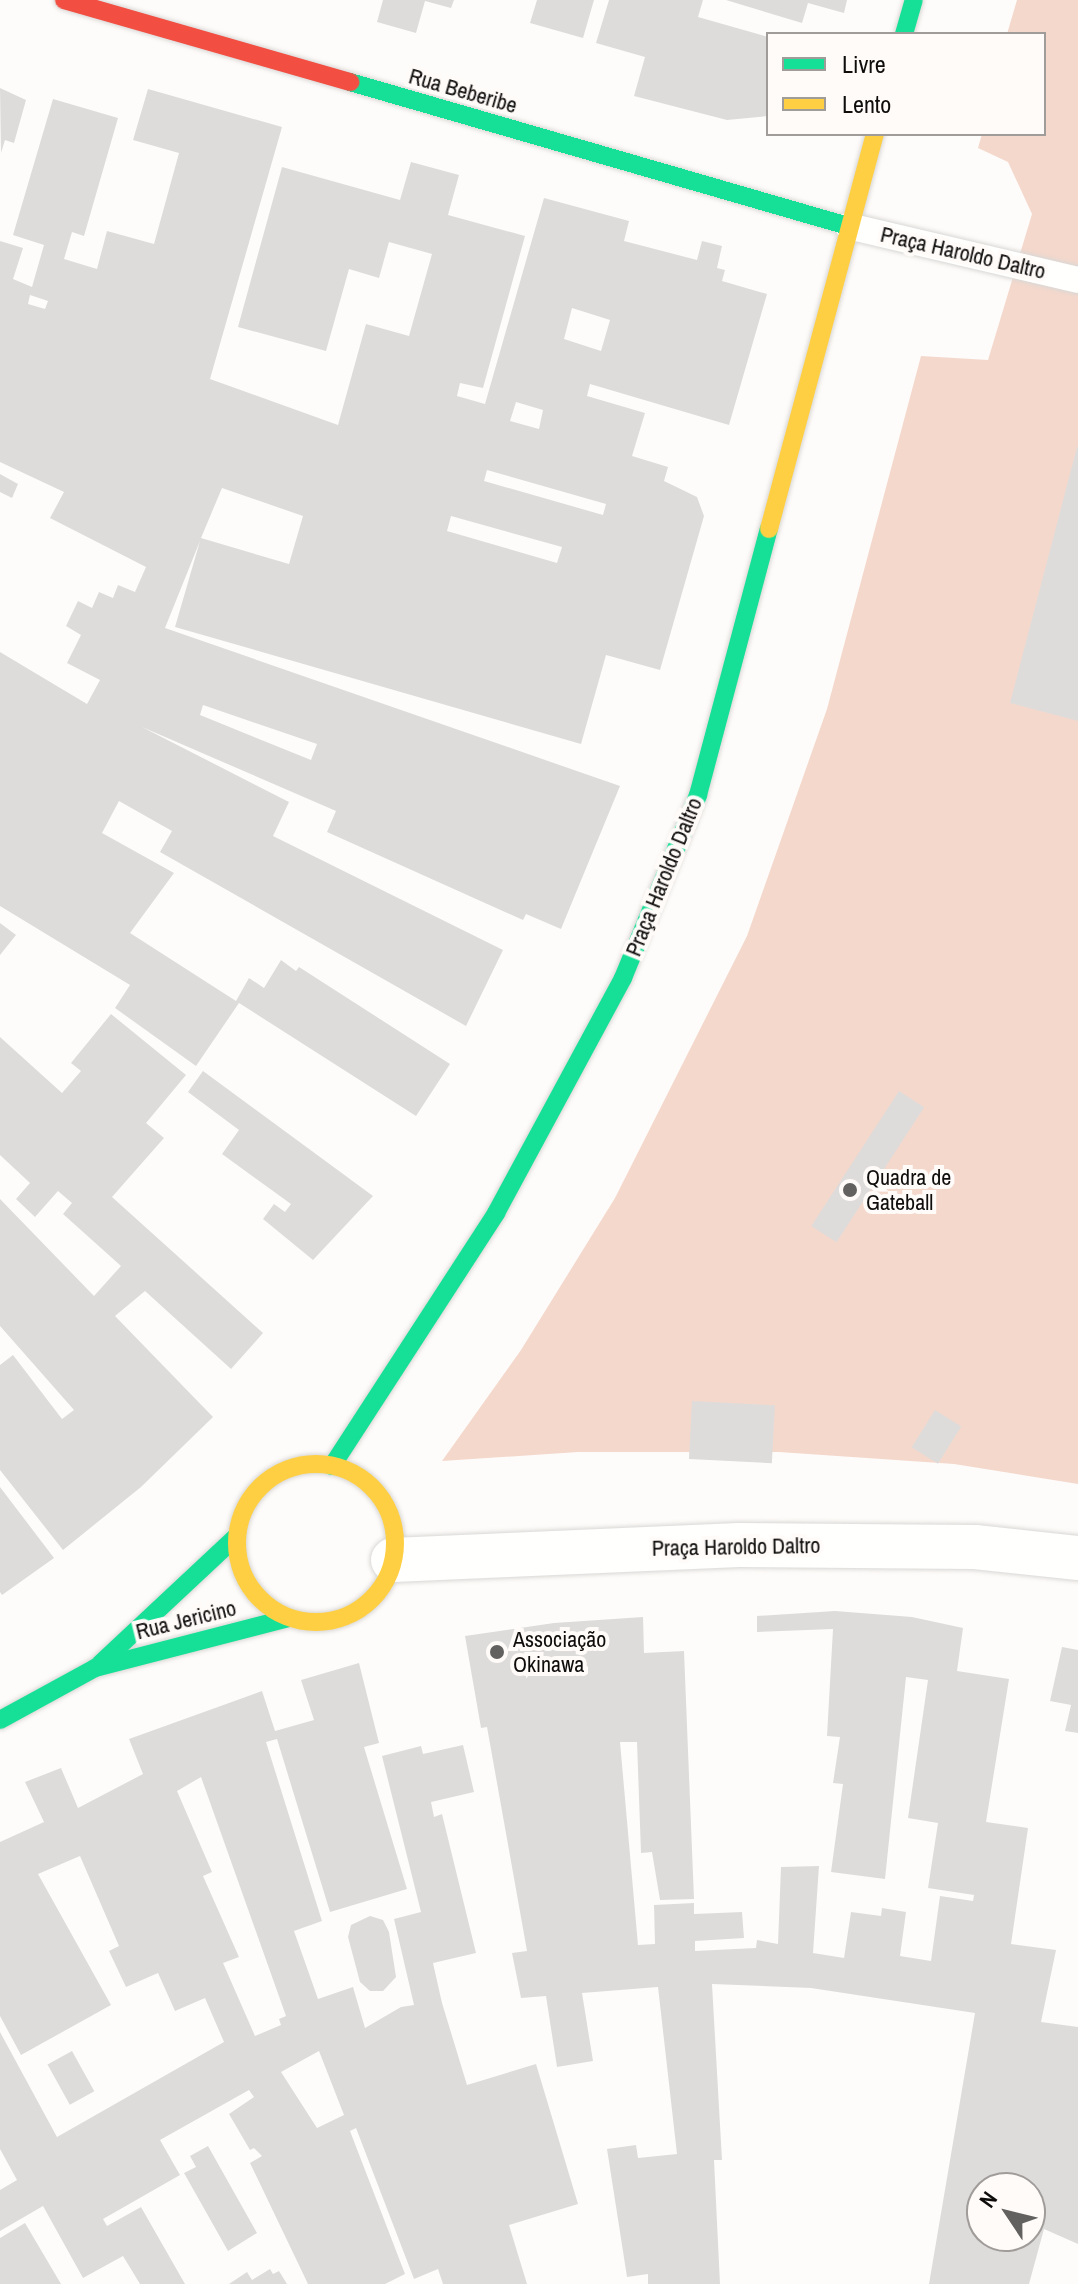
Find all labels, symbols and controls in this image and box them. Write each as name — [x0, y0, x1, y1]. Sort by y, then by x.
legend — [766, 32, 1046, 136]
text: Livre — [842, 48, 886, 80]
street label: Rua Beberibe — [406, 63, 520, 119]
text: Lento — [842, 88, 891, 120]
street label: Praça Haroldo Daltro — [878, 221, 1048, 285]
street label: Praça Haroldo Daltro — [620, 794, 708, 960]
place label: Quadra de Gateball — [866, 1164, 951, 1216]
marker: Quadra de Gateball — [841, 1181, 859, 1199]
street label: Praça Haroldo Daltro — [652, 1532, 820, 1562]
street label: Rua Jericino — [133, 1595, 239, 1645]
place label: Associação Okinawa — [513, 1626, 606, 1678]
marker: Associação Okinawa — [488, 1643, 506, 1661]
north arrow — [966, 2172, 1046, 2252]
text: N — [972, 2185, 1004, 2213]

